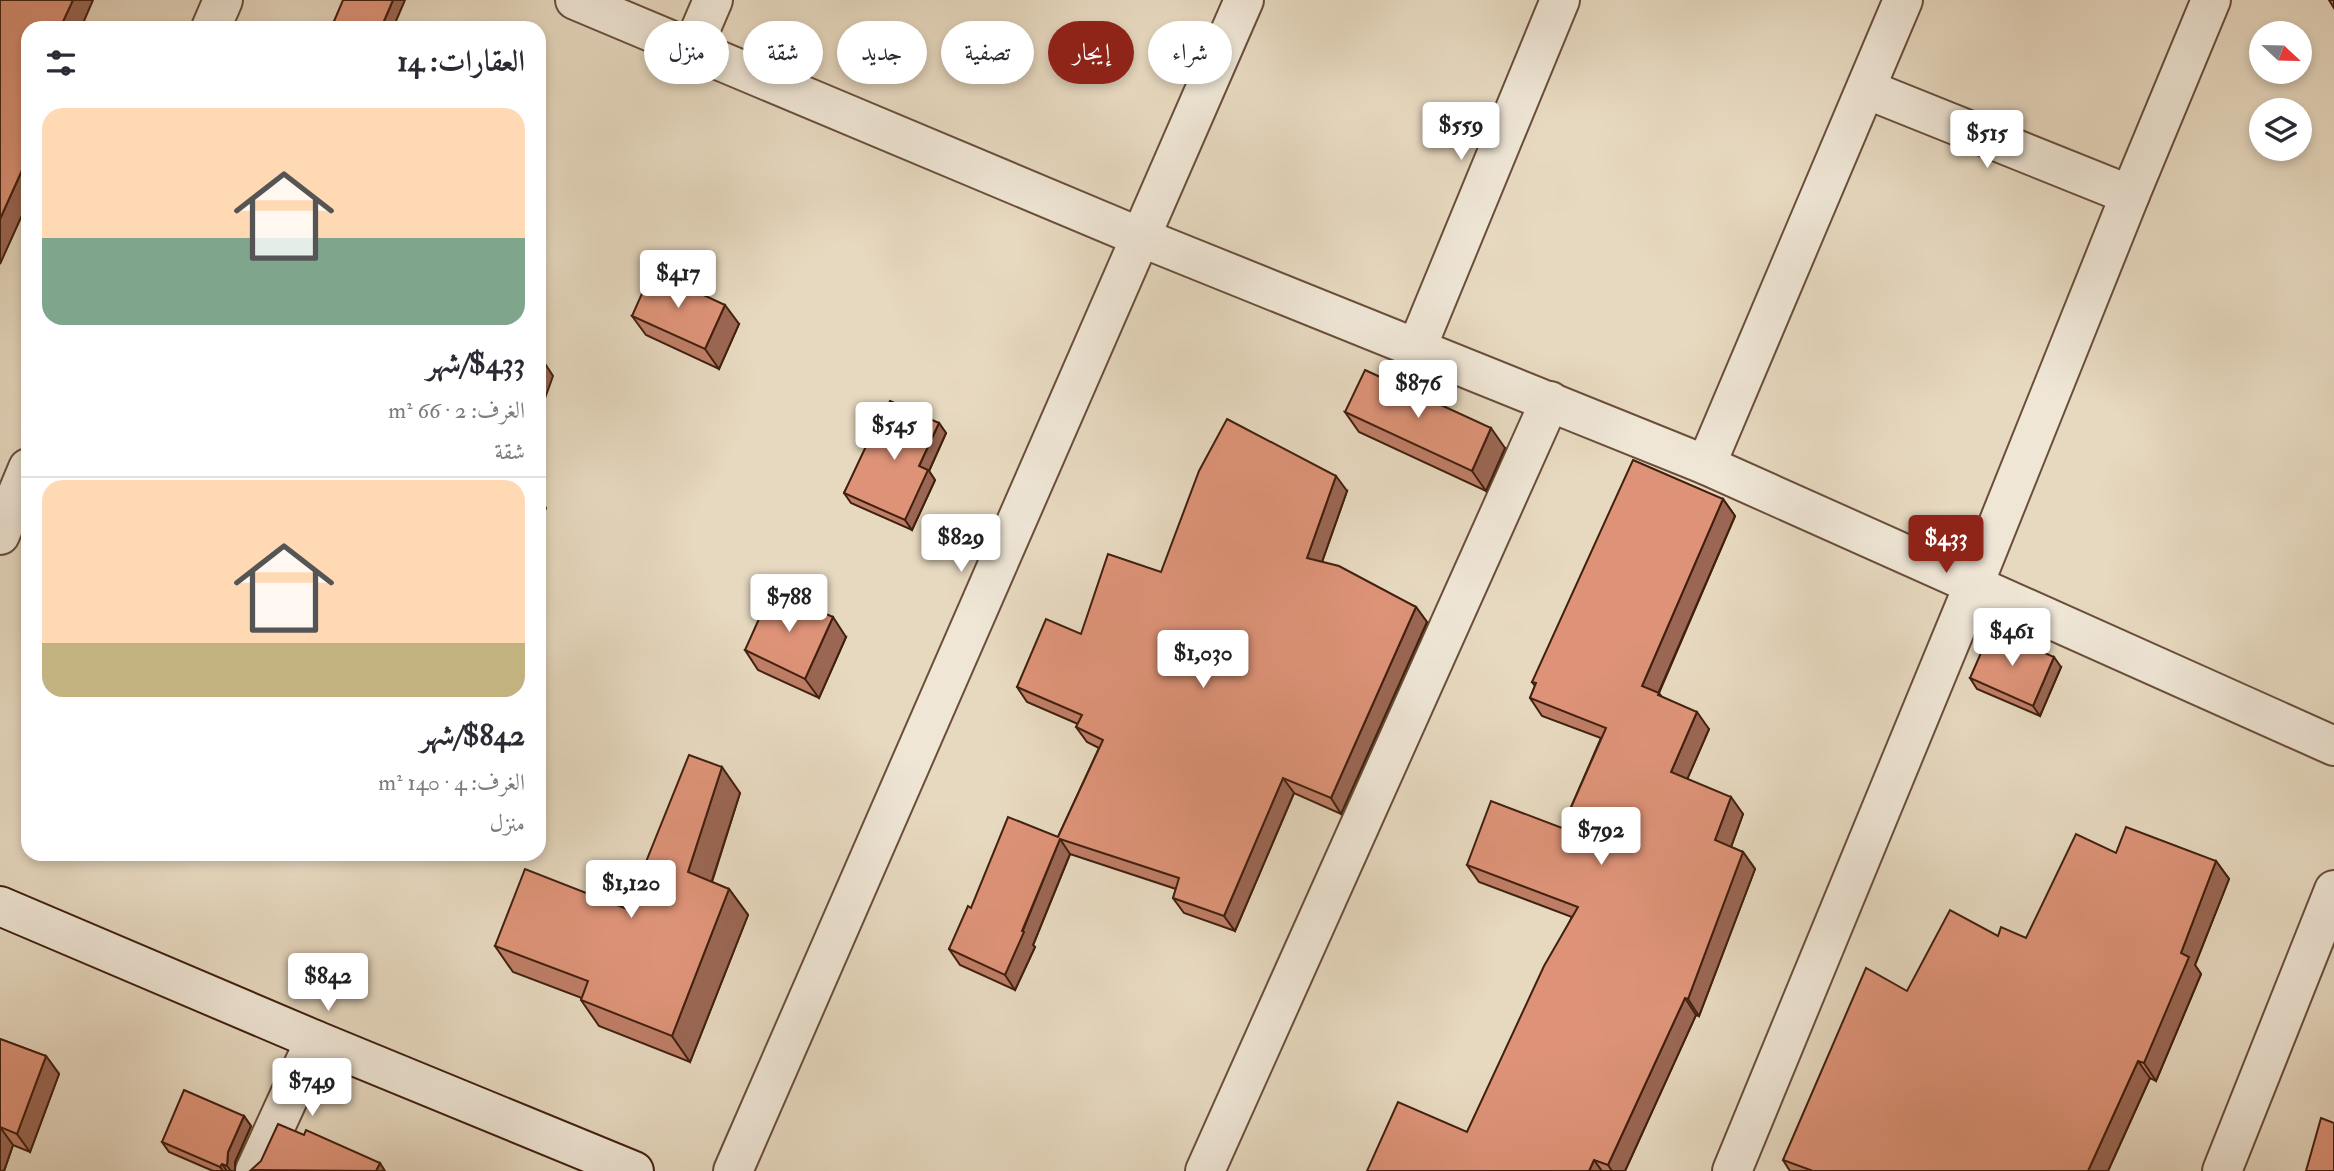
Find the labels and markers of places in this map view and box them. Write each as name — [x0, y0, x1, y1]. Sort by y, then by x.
pin: $559 — [1420, 102, 1502, 162]
pin: $515 — [1946, 110, 2028, 170]
pin: $417 — [637, 250, 719, 310]
pin: $876 — [1377, 360, 1459, 420]
pin: $545 — [853, 402, 935, 462]
pin: $829 — [920, 514, 1002, 574]
pin: $433 — [1905, 516, 1987, 575]
pin: $788 — [748, 574, 830, 634]
pin: $461 — [1971, 608, 2053, 668]
pin: $1,030 — [1146, 630, 1260, 690]
pin: $792 — [1560, 808, 1642, 867]
pin: $1,120 — [574, 860, 688, 920]
pin: $842 — [287, 954, 369, 1013]
pin: $749 — [271, 1058, 353, 1118]

